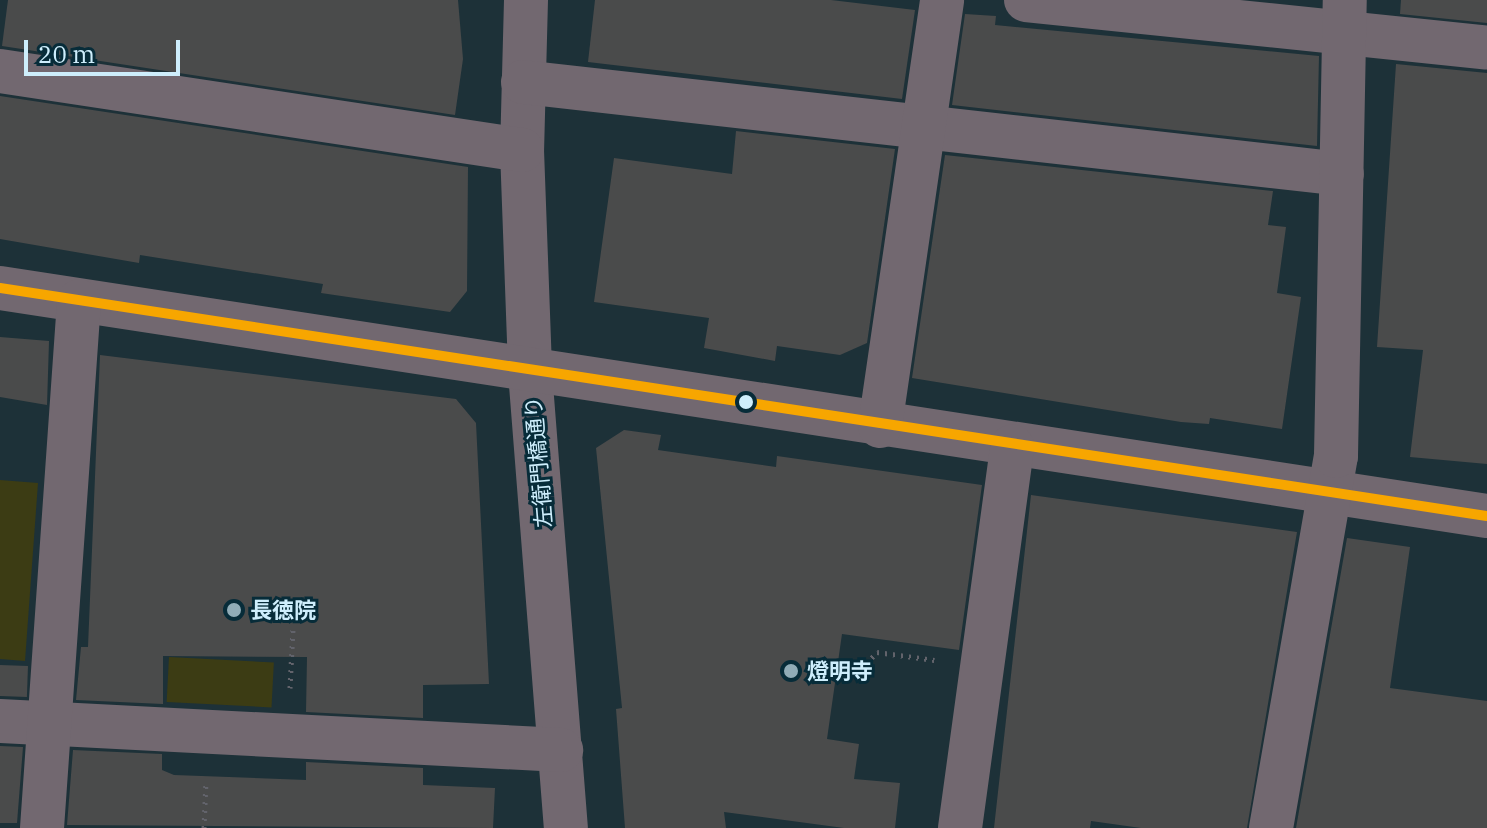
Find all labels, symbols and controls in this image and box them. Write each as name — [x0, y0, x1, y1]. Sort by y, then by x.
scale bar — [28, 24, 184, 74]
text: 20 m — [38, 38, 95, 70]
unlabelled marker — [738, 394, 754, 410]
street label: 左衛門橋通り — [519, 395, 557, 529]
place label: 長徳院 — [250, 597, 316, 623]
marker: 長徳院 — [225, 601, 243, 619]
place label: 燈明寺 — [807, 658, 873, 684]
marker: 燈明寺 — [782, 662, 800, 680]

